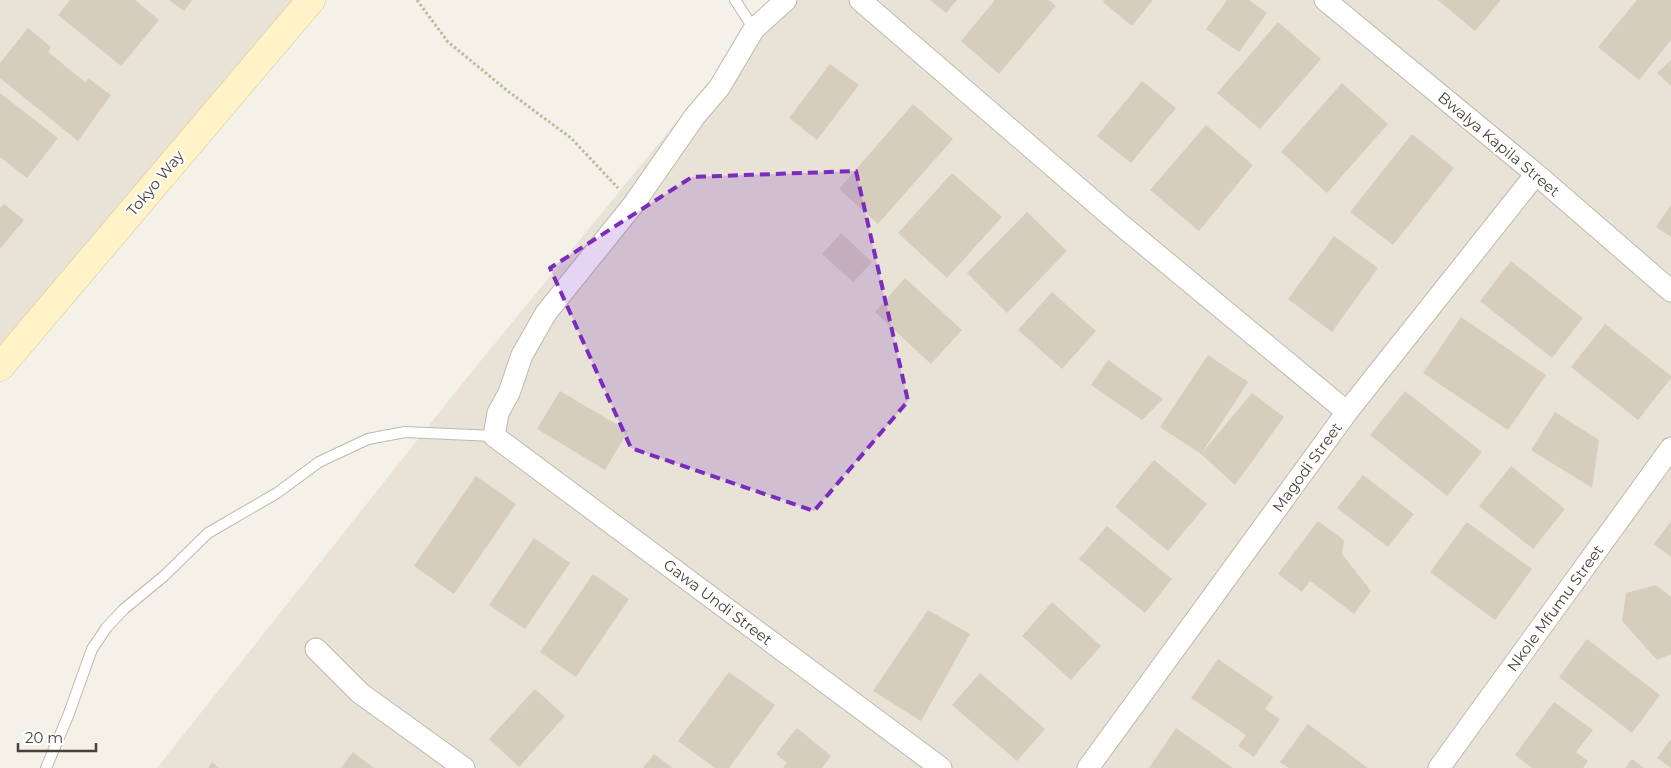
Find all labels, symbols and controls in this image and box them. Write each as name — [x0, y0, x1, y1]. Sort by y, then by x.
street label: Bwalya Kapila Street — [1434, 87, 1564, 201]
street label: Tokyo Way — [122, 146, 188, 220]
street label: Magodi Street — [1268, 418, 1346, 516]
street label: Nkole Mfumu Street — [1503, 541, 1607, 675]
street label: Gawa Undi Street — [660, 555, 776, 649]
scale bar — [18, 720, 95, 752]
text: 20 m — [25, 728, 63, 747]

